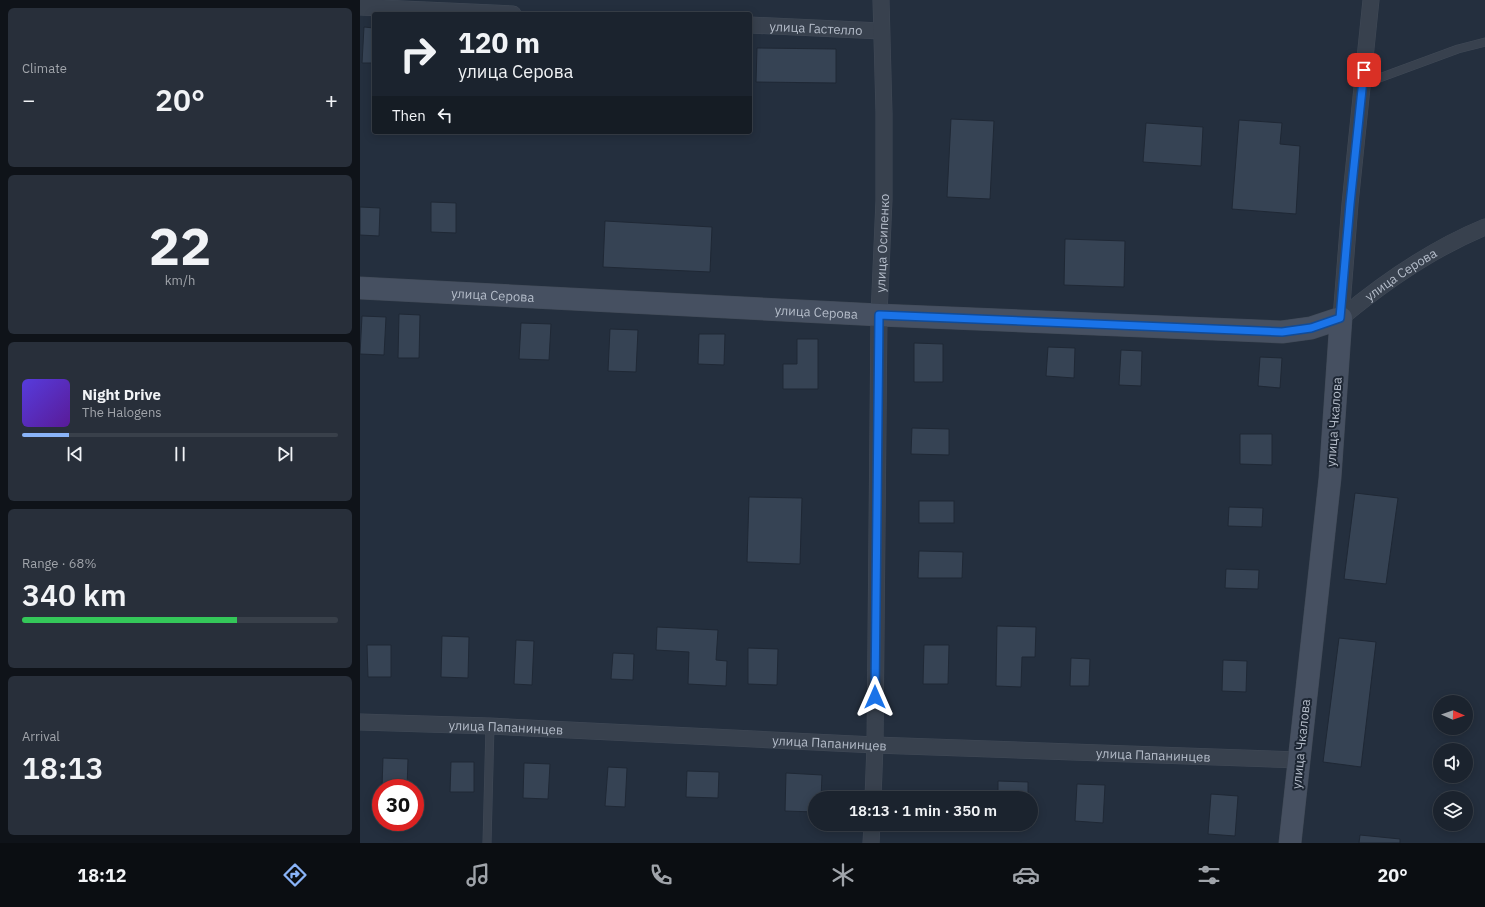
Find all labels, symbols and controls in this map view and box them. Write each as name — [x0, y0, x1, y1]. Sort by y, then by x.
street label: улица Гастелло — [769, 17, 863, 39]
text: 120 m — [458, 24, 540, 61]
icon: right — [392, 28, 444, 80]
pin — [1347, 53, 1381, 87]
icon: arrive — [1353, 59, 1375, 81]
text: Climate — [22, 60, 67, 77]
text: улица Серова — [458, 60, 573, 83]
text: 20° — [155, 80, 205, 119]
text: − — [22, 85, 35, 114]
text: + — [325, 85, 338, 114]
icon: left — [434, 104, 456, 126]
text: Then — [392, 106, 426, 125]
street label: улица Осипенко — [871, 194, 893, 293]
text: 22 — [149, 212, 211, 279]
street label: улица Серова — [1361, 244, 1440, 305]
text: km/h — [165, 272, 195, 289]
street label: улица Серова — [451, 284, 535, 306]
street label: улица Серова — [774, 301, 858, 322]
street label: улица Чкалова — [1322, 376, 1346, 468]
text: Night Drive — [82, 385, 161, 404]
text: The Halogens — [82, 404, 162, 421]
icon: previous — [64, 443, 86, 465]
icon: pause — [169, 443, 191, 465]
icon: next — [274, 443, 296, 465]
text: Range · 68% — [22, 555, 96, 572]
text: 340 km — [22, 575, 127, 614]
position arrow — [854, 676, 896, 718]
north arrow — [1433, 695, 1473, 735]
map controls — [1433, 695, 1473, 831]
street label: улица Чкалова — [1288, 698, 1314, 790]
street label: улица Папанинцев — [448, 716, 564, 738]
text: Arrival — [22, 728, 60, 745]
street label: улица Папанинцев — [772, 731, 887, 754]
button: sound — [1433, 743, 1473, 783]
street label: улица Папанинцев — [1096, 744, 1211, 765]
text: 18:13 — [22, 748, 104, 787]
speed limit sign: 30 — [372, 779, 424, 831]
button: layers — [1433, 791, 1473, 831]
text: 18:13 · 1 min · 350 m — [849, 801, 997, 820]
icon: directions — [281, 861, 309, 889]
icon: music — [464, 861, 492, 889]
icon: phone — [647, 861, 675, 889]
icon: climate — [829, 861, 857, 889]
icon: car — [1012, 861, 1040, 889]
icon: filters — [1195, 861, 1223, 889]
text: 18:12 — [77, 864, 127, 887]
text: 20° — [1378, 864, 1408, 887]

